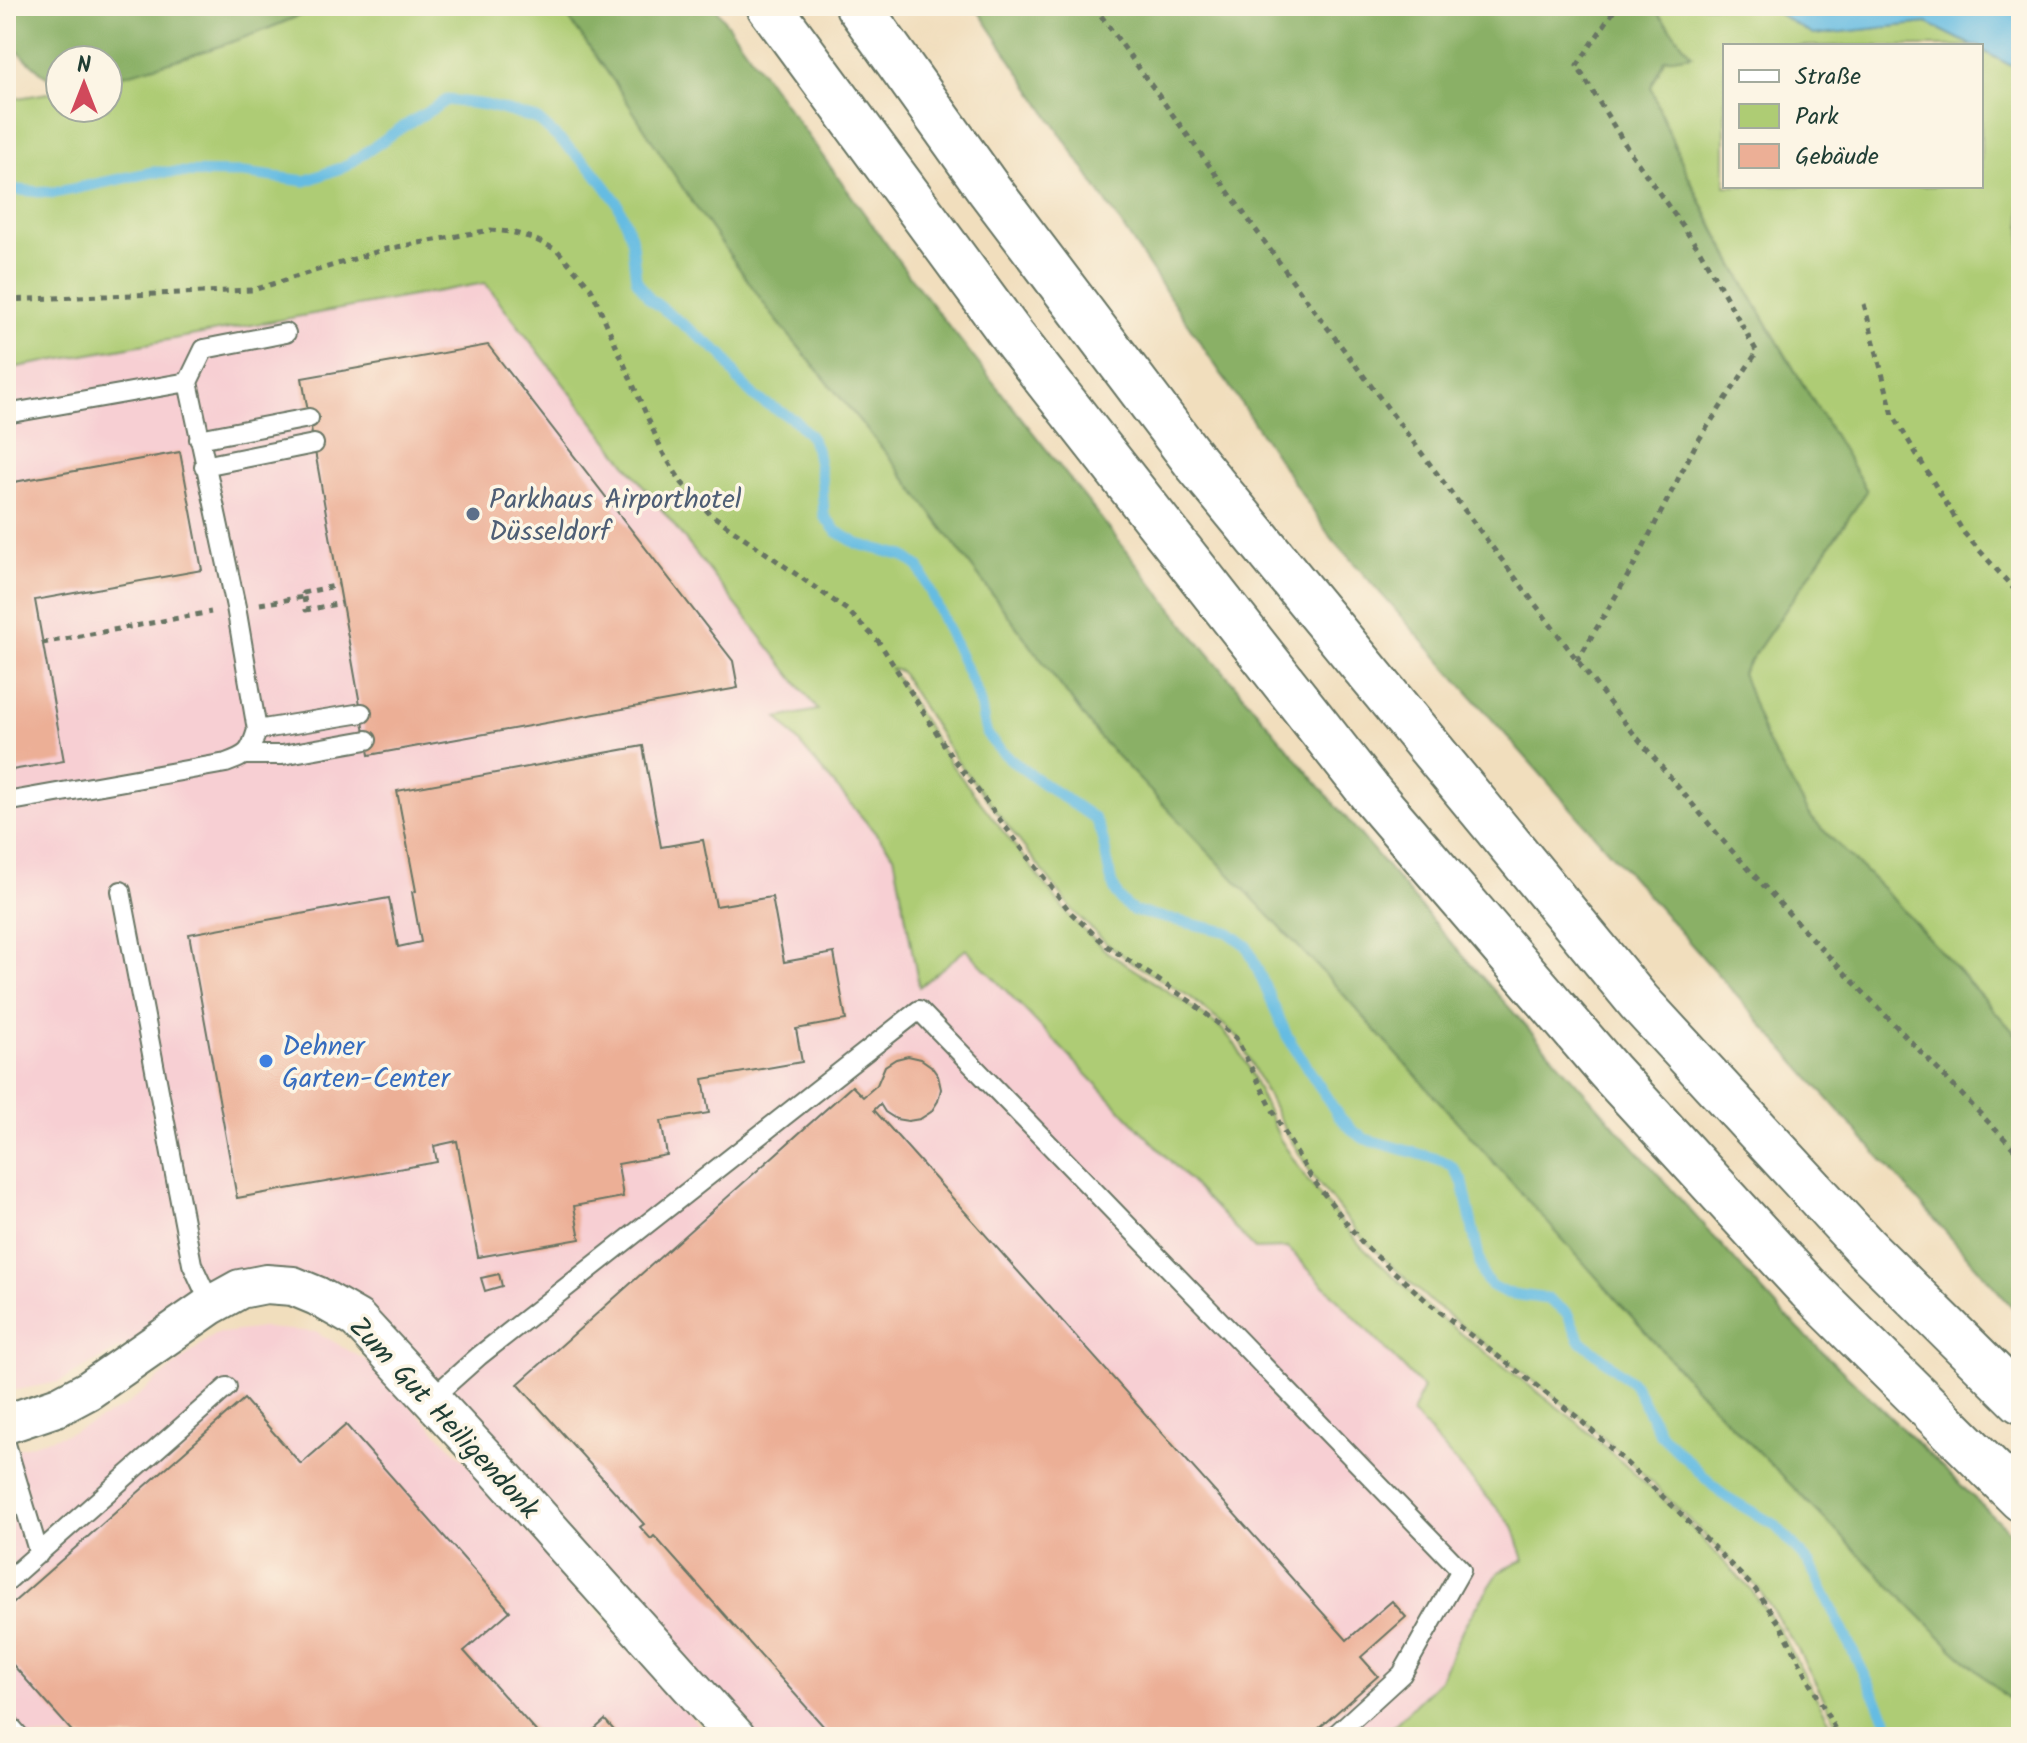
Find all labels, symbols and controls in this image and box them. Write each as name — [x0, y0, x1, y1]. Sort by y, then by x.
north arrow — [44, 44, 124, 124]
legend — [1723, 44, 1983, 188]
text: N — [77, 49, 91, 84]
text: Straße — [1795, 58, 1861, 97]
text: Park — [1795, 98, 1839, 137]
text: Gebäude — [1795, 138, 1879, 177]
place label: Parkhaus Airporthotel Düsseldorf — [489, 478, 742, 555]
marker: Parkhaus Airporthotel Düsseldorf — [464, 505, 482, 523]
place label: Dehner Garten-Center — [282, 1025, 451, 1102]
marker: Dehner Garten-Center — [257, 1052, 275, 1070]
street label: Zum Gut Heiligendonk — [337, 1307, 550, 1531]

